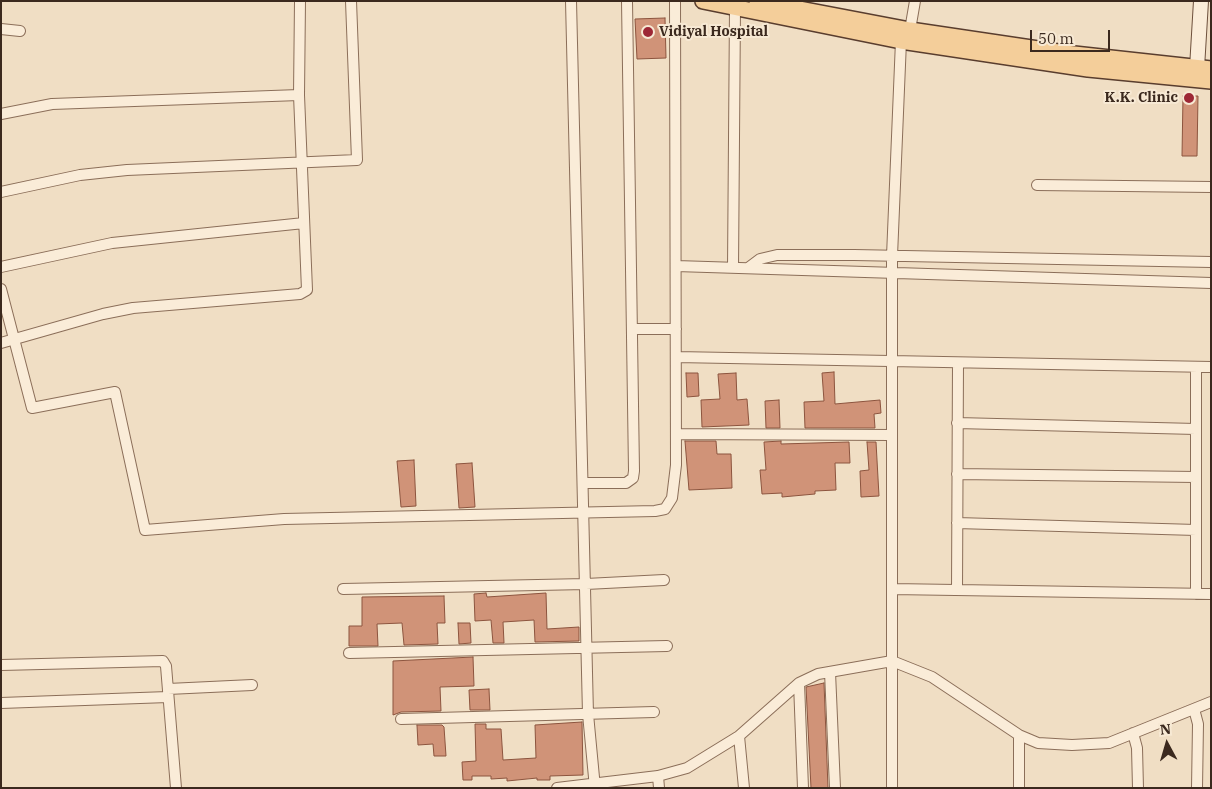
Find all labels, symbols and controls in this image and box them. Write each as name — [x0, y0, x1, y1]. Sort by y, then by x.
scale bar — [1032, 20, 1112, 52]
place label: Vidiyal Hospital — [659, 24, 768, 40]
marker: Vidiyal Hospital — [641, 25, 655, 39]
text: 50 m — [1038, 29, 1074, 48]
place label: K.K. Clinic — [1105, 90, 1178, 106]
marker: K.K. Clinic — [1182, 91, 1196, 105]
north arrow — [1142, 719, 1192, 769]
text: N — [1159, 720, 1172, 739]

